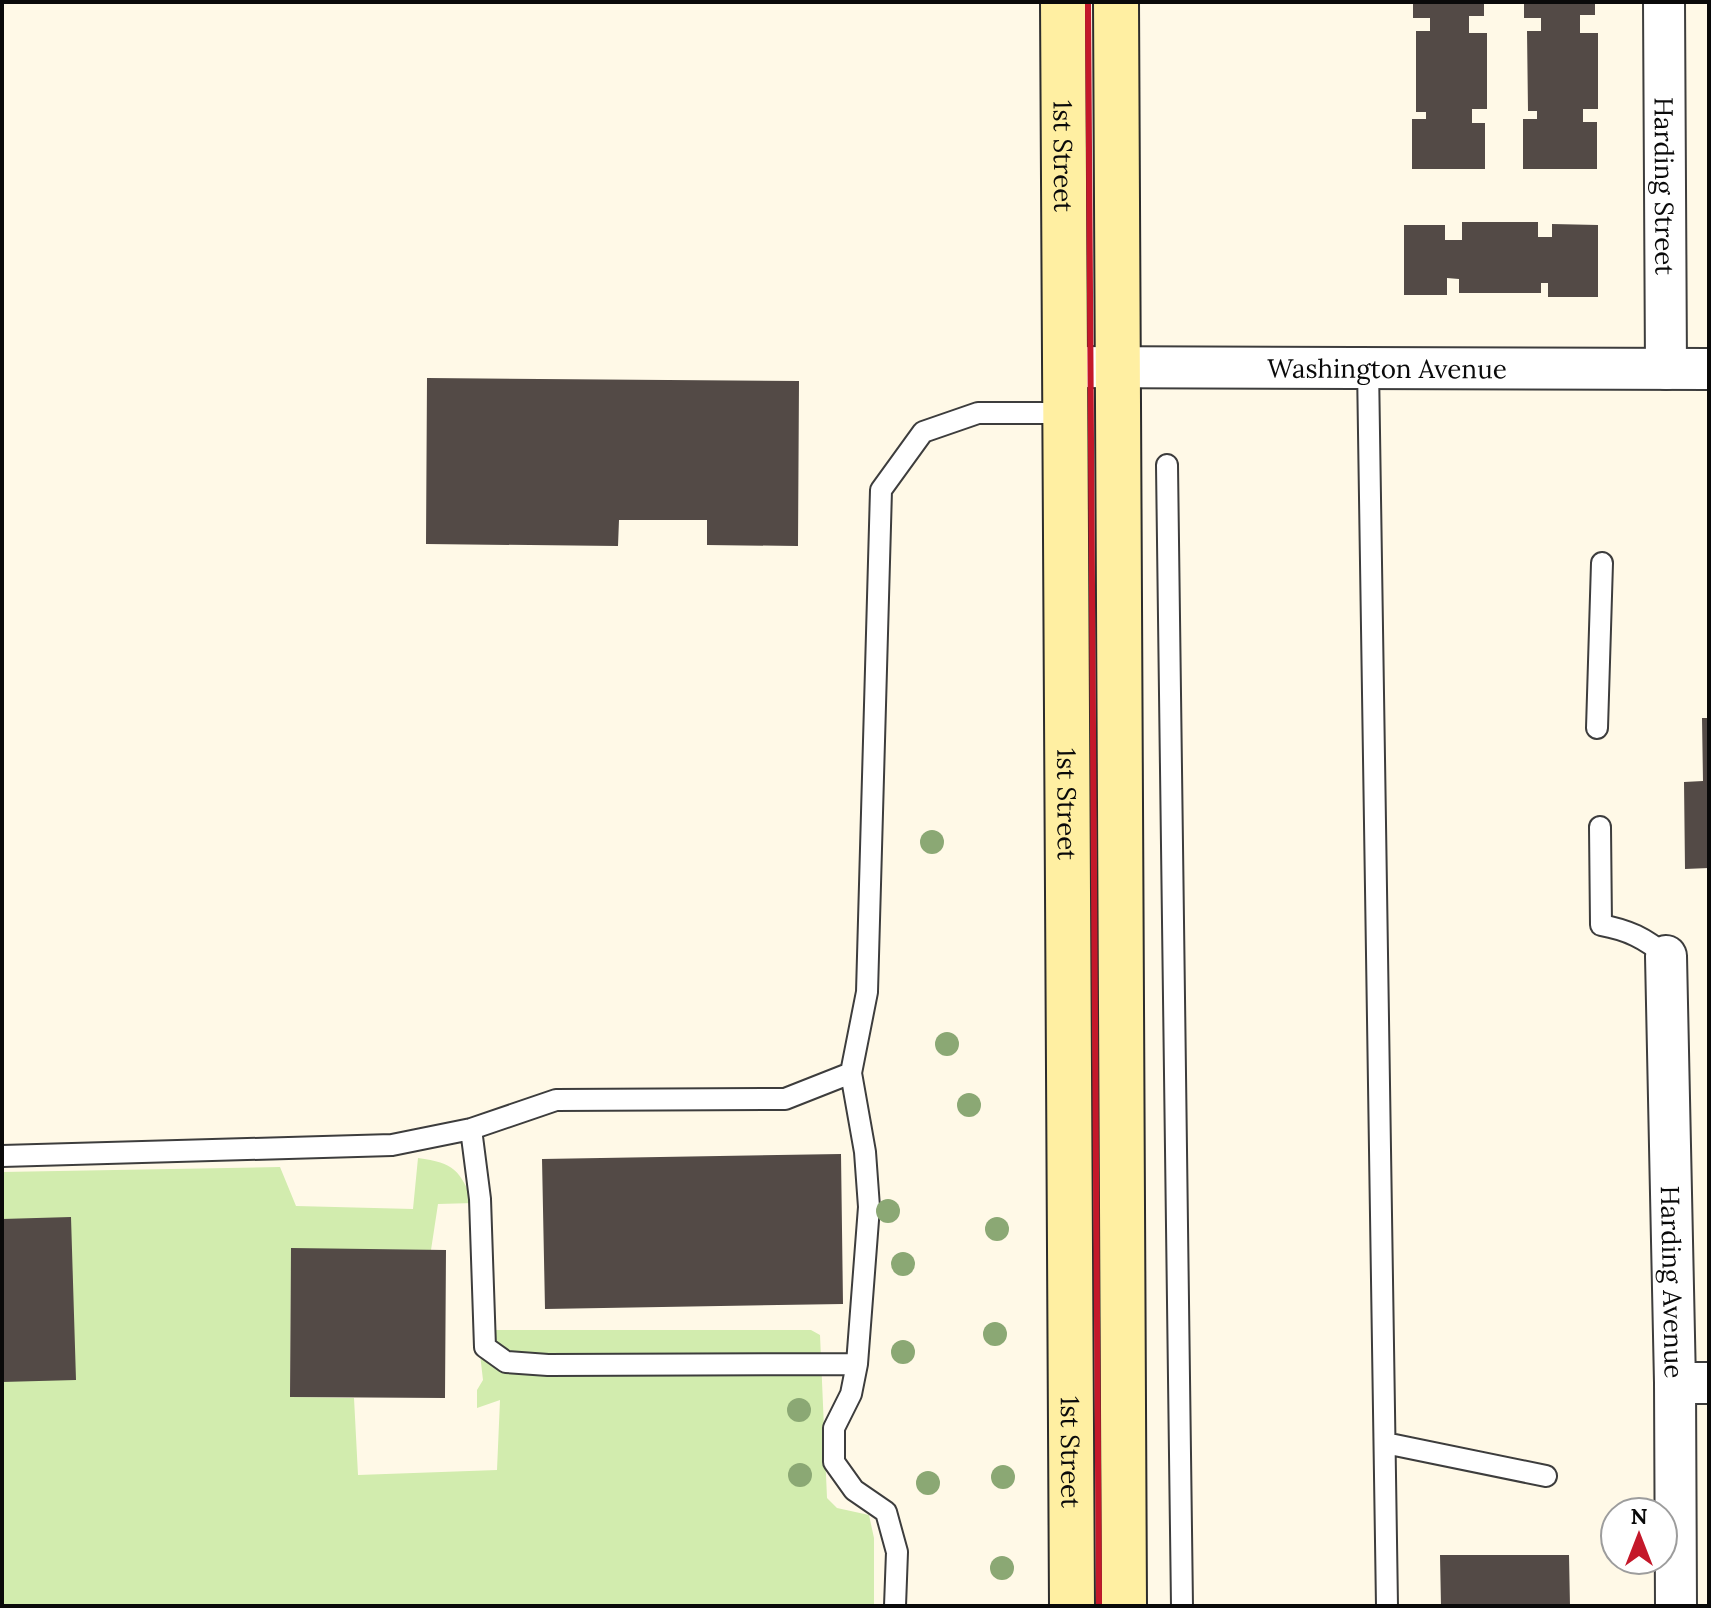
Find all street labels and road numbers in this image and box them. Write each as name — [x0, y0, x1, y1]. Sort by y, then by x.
street label: Harding Street — [1648, 97, 1682, 275]
street label: 1st Street — [1047, 100, 1081, 212]
street label: Washington Avenue — [1267, 351, 1507, 385]
street label: 1st Street — [1051, 748, 1084, 860]
street label: Harding Avenue — [1654, 1185, 1691, 1379]
street label: 1st Street — [1054, 1396, 1088, 1508]

